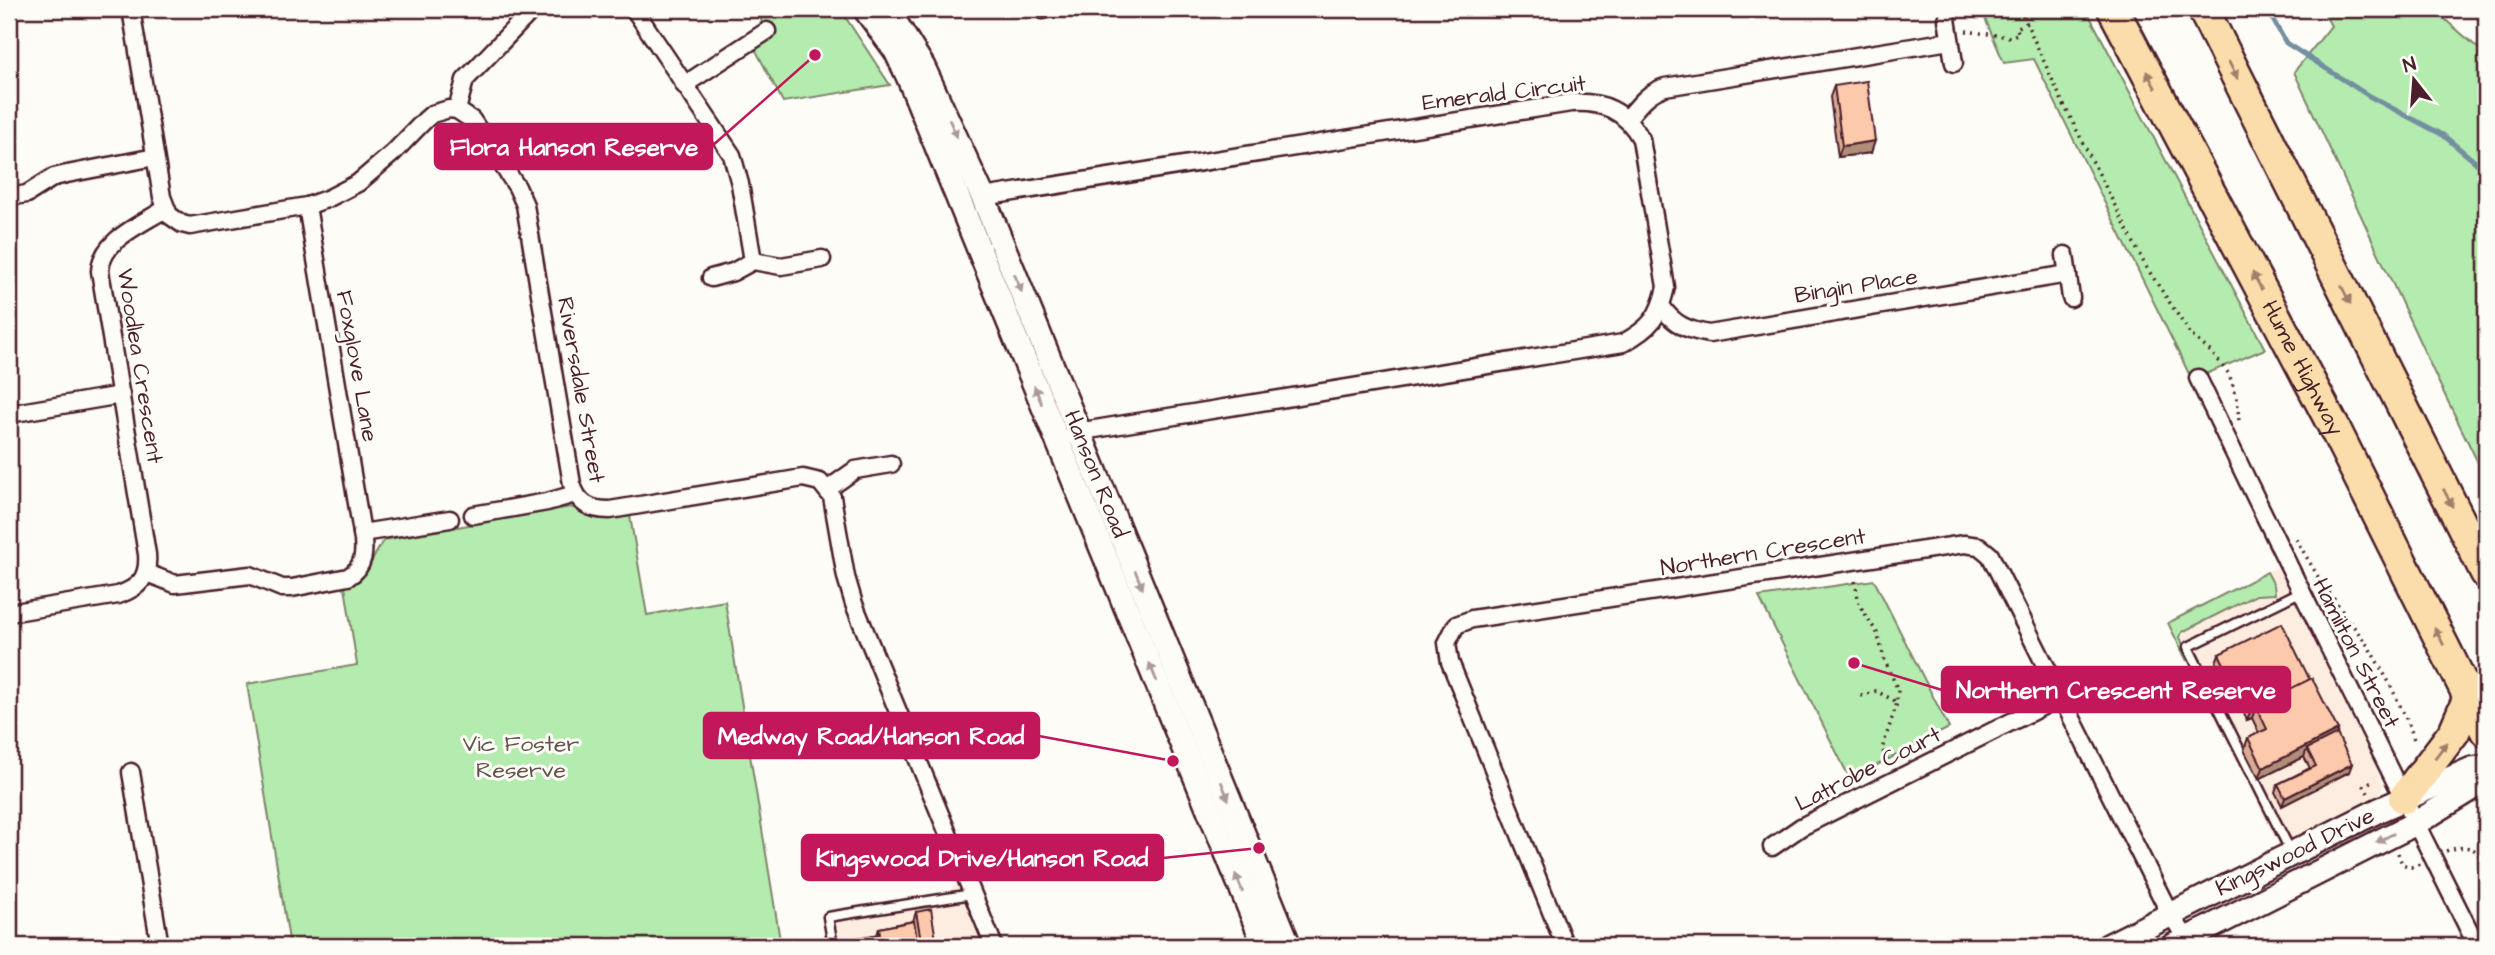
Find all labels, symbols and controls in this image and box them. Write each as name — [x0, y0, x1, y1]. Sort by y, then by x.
north arrow — [2380, 46, 2450, 116]
text: N — [2400, 51, 2419, 80]
one-way arrow — [2228, 60, 2239, 80]
street label: Emerald Circuit — [1420, 67, 1588, 119]
one-way arrow — [2145, 70, 2156, 90]
one-way arrow — [948, 118, 959, 139]
callout: Flora Hanson Reserve — [435, 124, 712, 169]
text: Flora Hanson Reserve — [450, 131, 698, 165]
street label: Bingin Place — [1792, 260, 1920, 313]
street label: Woodlea Crescent — [109, 266, 171, 466]
one-way arrow — [2251, 272, 2263, 291]
one-way arrow — [1012, 273, 1024, 293]
one-way arrow — [2340, 285, 2351, 305]
street label: Foxglove Lane — [327, 288, 386, 444]
street label: Riversdale Street — [549, 295, 613, 486]
street label: Hume Highway — [2254, 295, 2352, 442]
one-way arrow — [1033, 384, 1044, 405]
street label: Hanson Road — [1056, 405, 1136, 543]
one-way arrow — [2443, 488, 2454, 508]
street label: Northern Crescent — [1658, 520, 1869, 584]
one-way arrow — [1134, 570, 1145, 591]
street label: Hamilton Street — [2304, 572, 2408, 734]
one-way arrow — [2433, 626, 2445, 646]
one-way arrow — [1147, 662, 1158, 683]
callout: Northern Crescent Reserve — [1942, 667, 2290, 712]
text: Northern Crescent Reserve — [1956, 674, 2276, 708]
callout: Medway Road/Hanson Road — [704, 713, 1039, 758]
street label: Latrobe Court — [1789, 718, 1947, 820]
text: Medway Road/Hanson Road — [718, 720, 1025, 756]
park label: Vic Foster Reserve — [463, 728, 580, 786]
one-way arrow — [2434, 741, 2448, 759]
one-way arrow — [1219, 781, 1231, 801]
street label: Kingswood Drive — [2210, 800, 2380, 905]
one-way arrow — [2375, 833, 2395, 844]
callout: Kingswood Drive/Hanson Road — [802, 835, 1163, 880]
text: Kingswood Drive/Hanson Road — [816, 842, 1149, 877]
one-way arrow — [1233, 872, 1244, 893]

